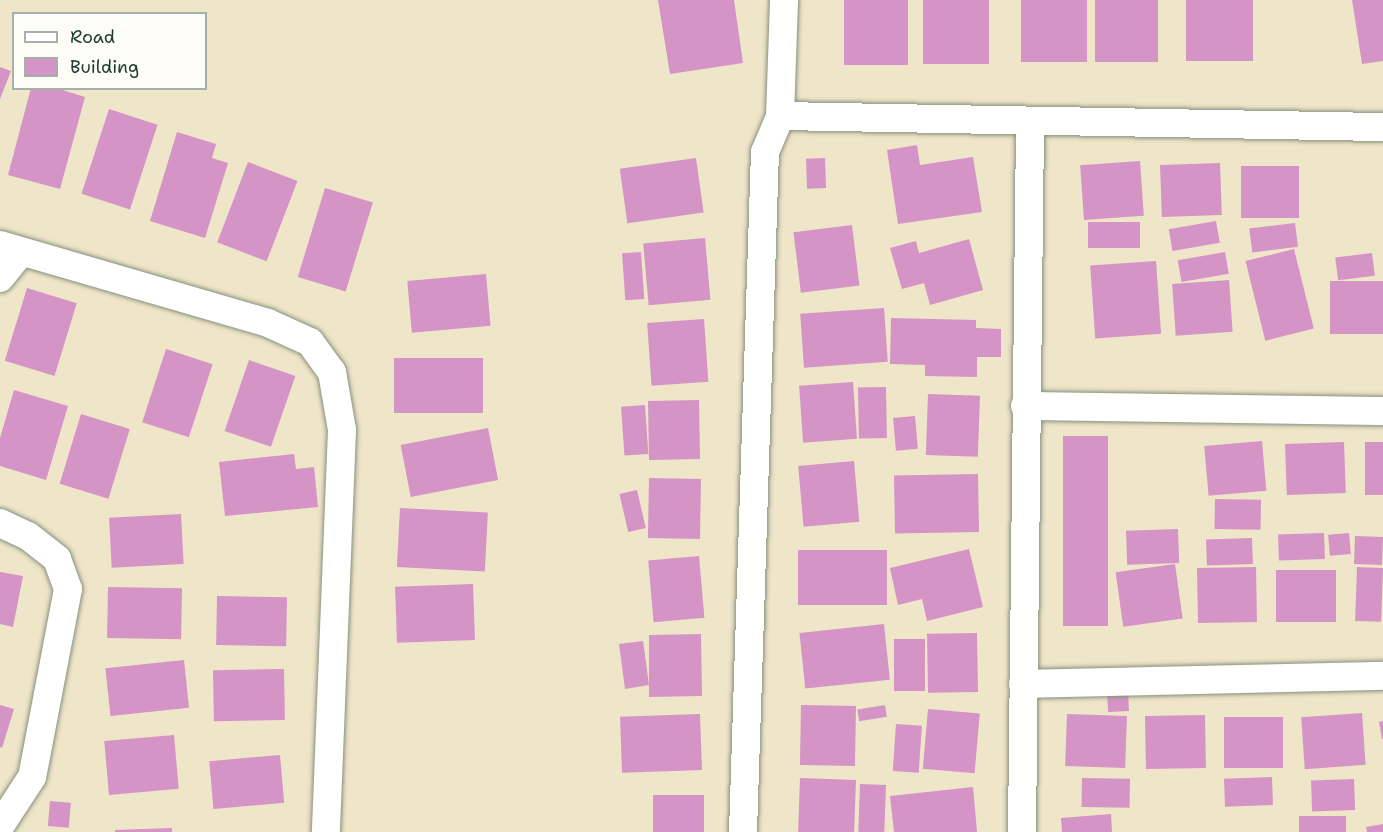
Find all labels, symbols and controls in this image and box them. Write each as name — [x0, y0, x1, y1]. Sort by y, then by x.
legend — [12, 12, 207, 90]
text: Road — [70, 25, 115, 49]
text: Building — [70, 55, 139, 79]

